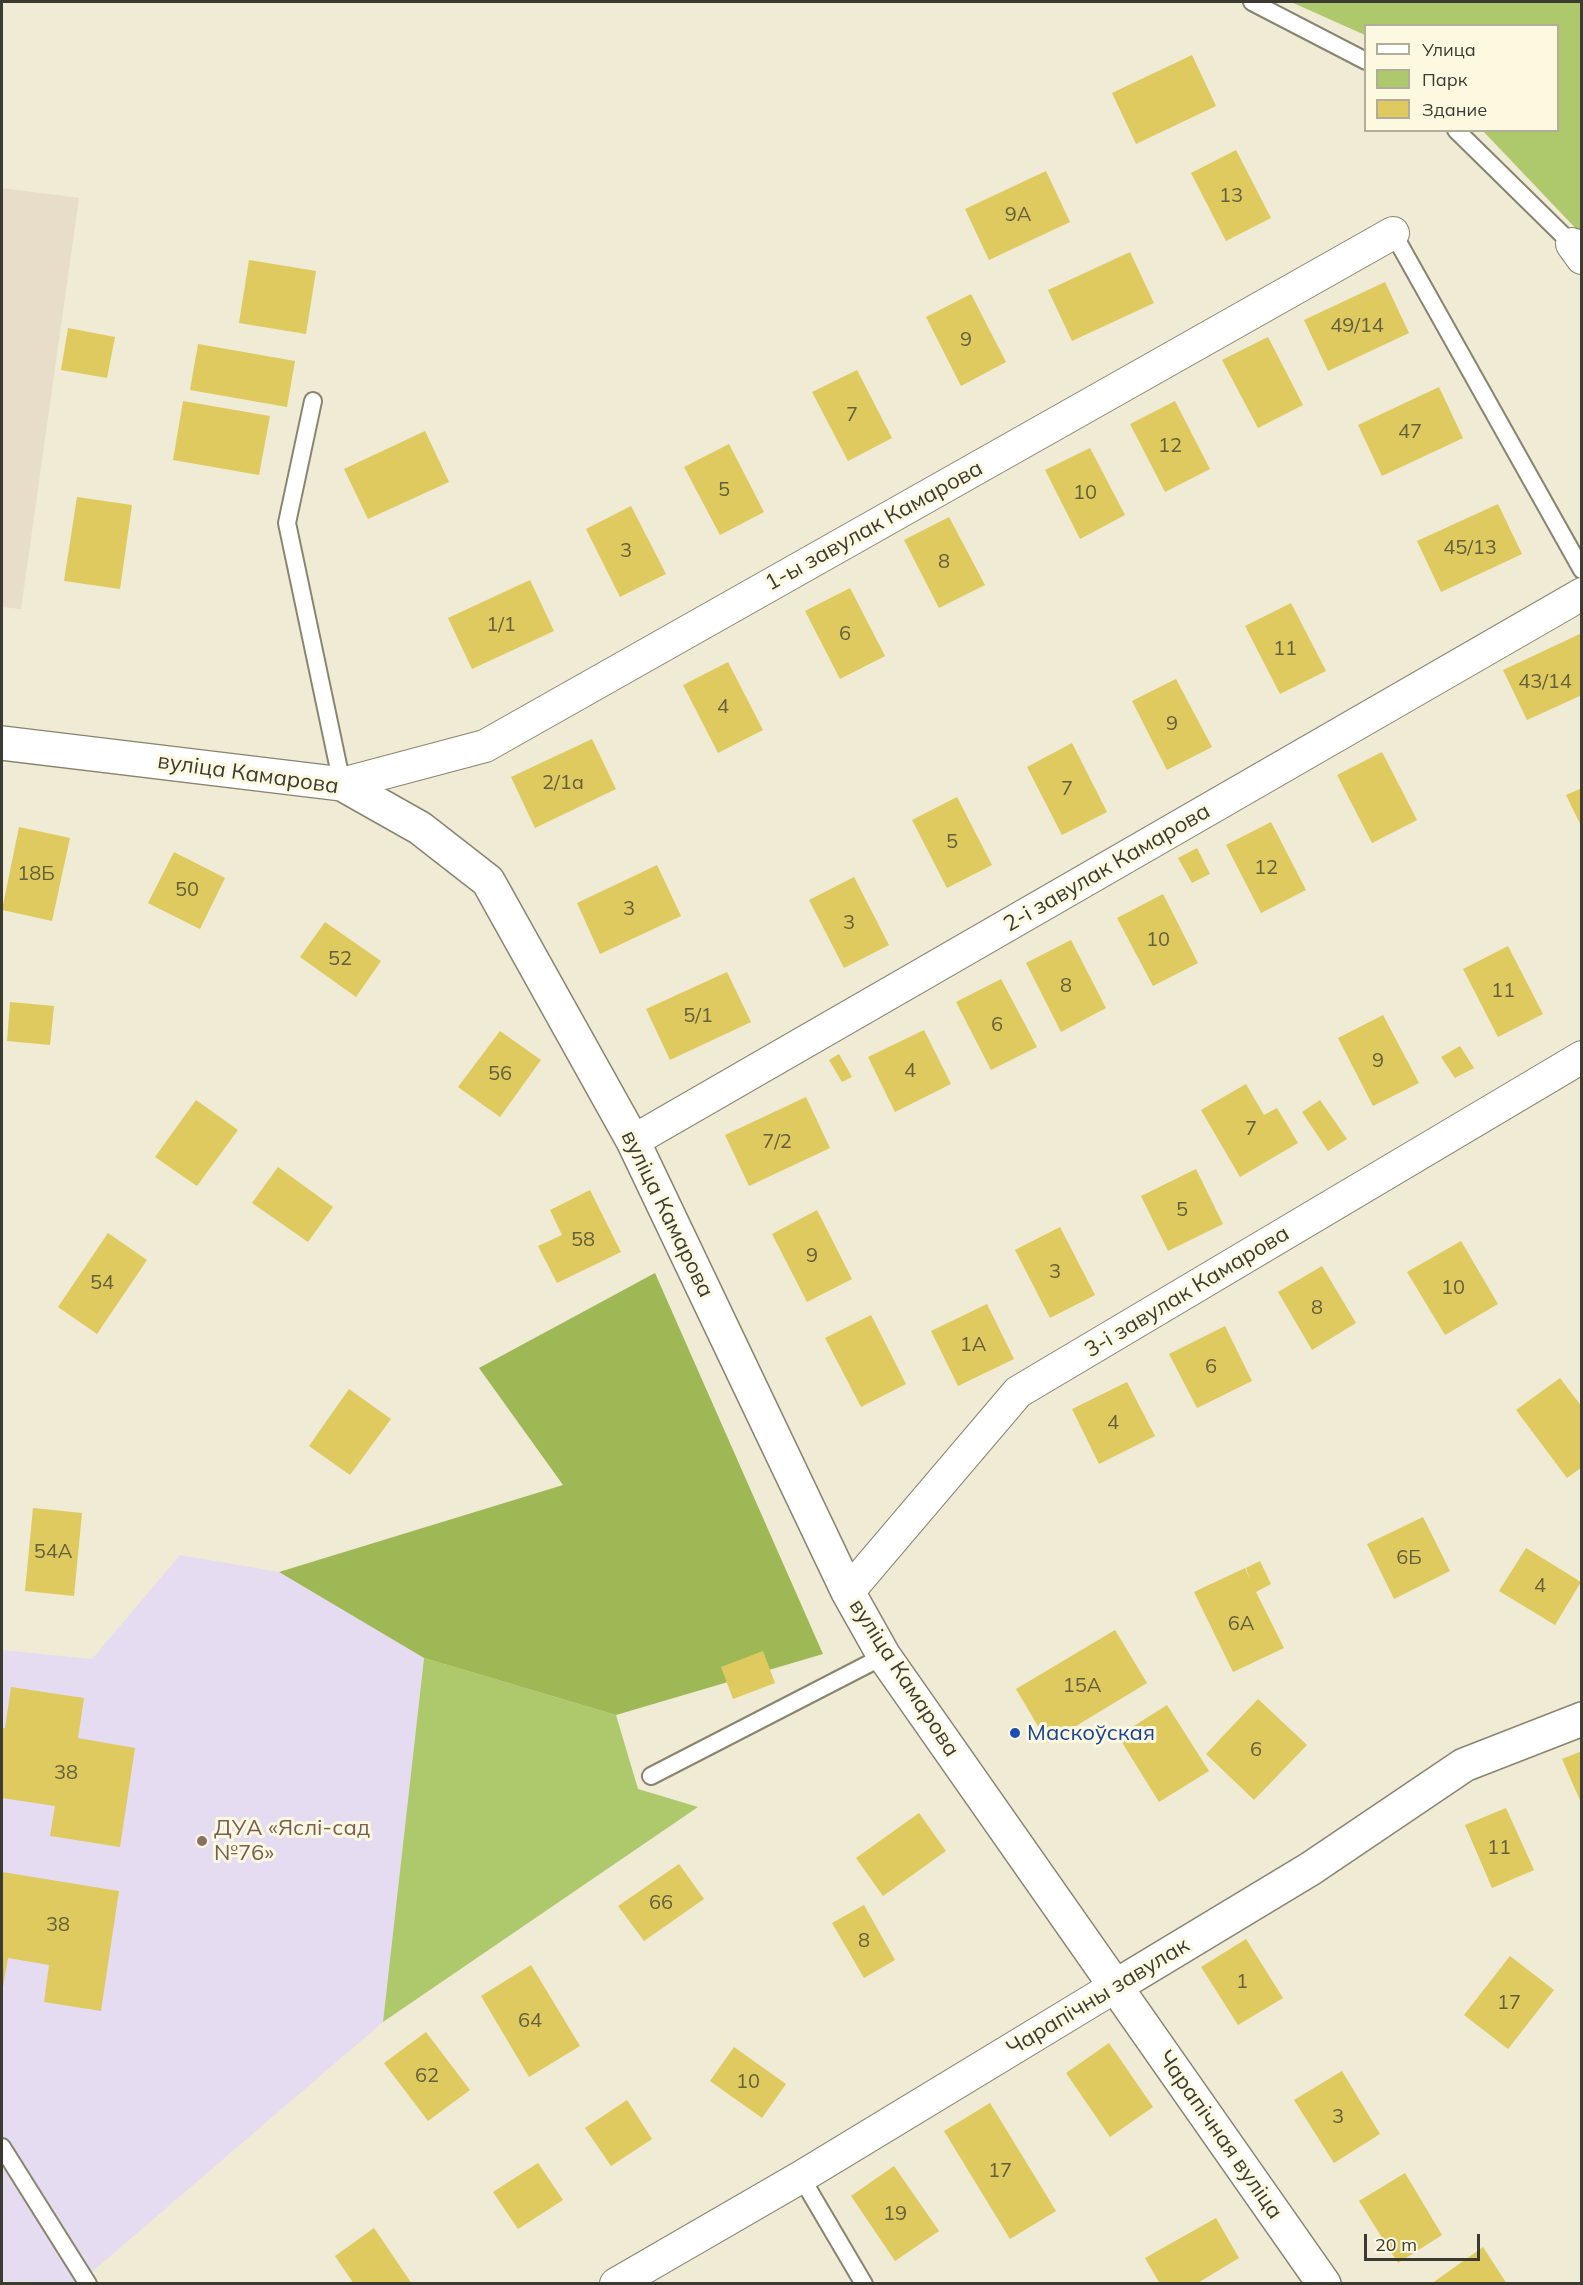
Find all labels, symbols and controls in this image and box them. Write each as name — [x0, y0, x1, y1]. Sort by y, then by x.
legend — [1364, 24, 1559, 132]
text: Улица — [1422, 38, 1476, 61]
text: Парк — [1422, 68, 1467, 91]
text: Здание — [1422, 98, 1487, 121]
house number: 13 — [1219, 184, 1243, 208]
house number: 9А — [1005, 203, 1031, 227]
house number: 49/14 — [1330, 314, 1384, 338]
house number: 9 — [960, 328, 972, 352]
house number: 7 — [846, 403, 858, 427]
house number: 47 — [1398, 420, 1422, 444]
house number: 12 — [1158, 434, 1182, 458]
street label: 1-ы завулак Камарова — [761, 455, 987, 597]
house number: 5 — [718, 478, 730, 502]
house number: 10 — [1073, 481, 1097, 505]
house number: 45/13 — [1443, 536, 1497, 560]
house number: 3 — [620, 539, 632, 563]
house number: 8 — [938, 550, 950, 574]
house number: 1/1 — [486, 613, 516, 637]
house number: 6 — [839, 622, 851, 646]
house number: 11 — [1273, 637, 1297, 661]
house number: 43/14 — [1518, 670, 1572, 694]
house number: 4 — [717, 695, 729, 719]
house number: 9 — [1166, 712, 1178, 736]
street label: вуліца Камарова — [156, 748, 340, 800]
house number: 2/1а — [542, 771, 584, 795]
house number: 7 — [1061, 777, 1073, 801]
street label: 2-і завулак Камарова — [999, 798, 1215, 938]
house number: 5 — [946, 830, 958, 854]
house number: 12 — [1254, 856, 1278, 880]
house number: 18Б — [17, 862, 55, 886]
house number: 50 — [175, 878, 199, 902]
house number: 3 — [623, 897, 635, 921]
house number: 3 — [843, 911, 855, 935]
house number: 10 — [1146, 928, 1170, 952]
house number: 52 — [328, 947, 352, 971]
house number: 8 — [1060, 974, 1072, 998]
house number: 11 — [1491, 979, 1515, 1003]
house number: 5/1 — [683, 1004, 713, 1028]
house number: 6 — [991, 1013, 1003, 1037]
house number: 9 — [1372, 1049, 1384, 1073]
house number: 4 — [904, 1059, 916, 1083]
house number: 56 — [488, 1062, 512, 1086]
house number: 7 — [1245, 1117, 1257, 1141]
street label: вуліца Камарова — [615, 1126, 719, 1302]
house number: 7/2 — [762, 1130, 792, 1154]
house number: 5 — [1176, 1198, 1188, 1222]
street label: 3-і завулак Камарова — [1080, 1220, 1294, 1364]
house number: 58 — [571, 1228, 595, 1252]
house number: 9 — [806, 1244, 818, 1268]
house number: 3 — [1049, 1260, 1061, 1284]
house number: 54 — [90, 1271, 114, 1295]
house number: 10 — [1441, 1276, 1465, 1300]
house number: 8 — [1311, 1296, 1323, 1320]
house number: 1А — [960, 1333, 986, 1357]
house number: 6 — [1205, 1355, 1217, 1379]
house number: 4 — [1107, 1411, 1119, 1435]
house number: 54А — [34, 1540, 72, 1564]
house number: 6Б — [1396, 1546, 1422, 1570]
house number: 4 — [1534, 1574, 1546, 1598]
street label: вуліца Камарова — [843, 1594, 965, 1762]
house number: 6А — [1228, 1612, 1254, 1636]
house number: 15А — [1063, 1674, 1101, 1698]
place label: Маскоўская — [1027, 1720, 1155, 1746]
marker: Маскоўская — [1008, 1726, 1022, 1740]
house number: 6 — [1250, 1738, 1262, 1762]
house number: 38 — [54, 1761, 78, 1785]
place label: ДУА «Яслі-сад №76» — [214, 1815, 370, 1867]
marker: ДУА «Яслі-сад №76» — [195, 1834, 209, 1848]
house number: 11 — [1487, 1836, 1511, 1860]
house number: 66 — [649, 1891, 673, 1915]
house number: 38 — [46, 1913, 70, 1937]
house number: 8 — [858, 1929, 870, 1953]
street label: Чарапічны завулак — [1002, 1932, 1194, 2062]
house number: 1 — [1236, 1970, 1248, 1994]
house number: 17 — [1497, 1991, 1521, 2015]
house number: 64 — [518, 2009, 542, 2033]
street label: Чарапічная вуліца — [1152, 2046, 1288, 2224]
house number: 62 — [415, 2064, 439, 2088]
house number: 10 — [736, 2070, 760, 2094]
house number: 3 — [1332, 2105, 1344, 2129]
house number: 17 — [988, 2159, 1012, 2183]
house number: 19 — [883, 2202, 907, 2226]
scale bar — [1367, 2222, 1482, 2260]
text: 20 m — [1375, 2233, 1417, 2256]

